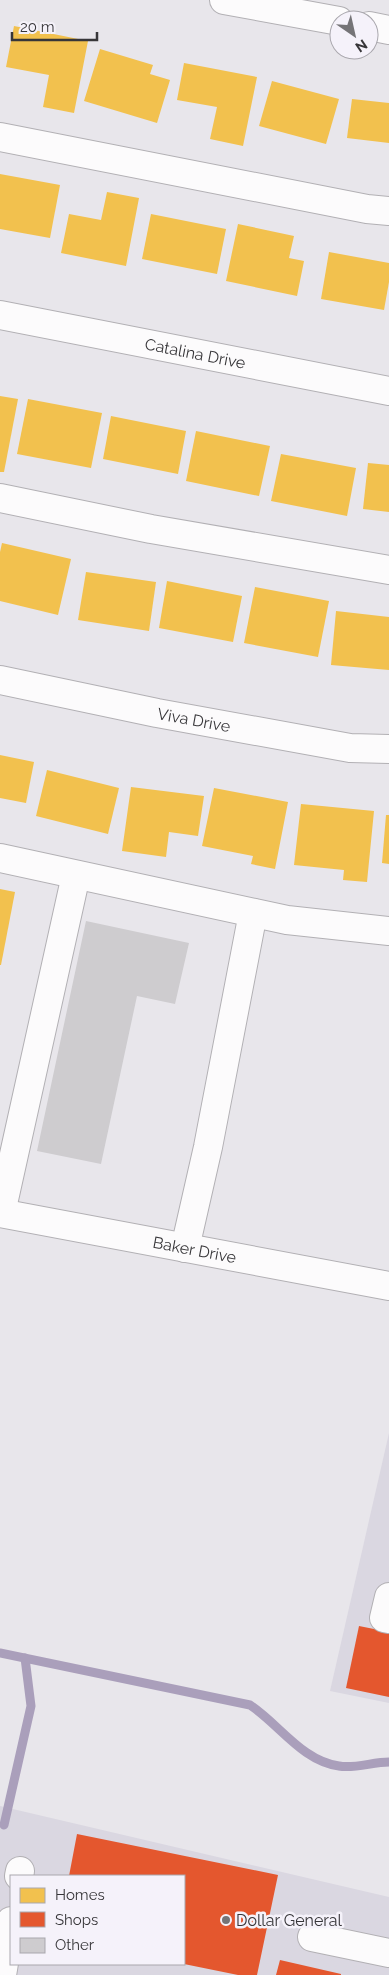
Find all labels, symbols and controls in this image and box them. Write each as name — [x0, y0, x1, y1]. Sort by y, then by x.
scale bar — [12, 10, 98, 42]
north arrow — [329, 10, 379, 60]
text: 20 m — [20, 18, 55, 36]
text: N — [352, 36, 370, 55]
street label: Catalina Drive — [143, 335, 247, 373]
street label: Viva Drive — [156, 704, 232, 736]
street label: Baker Drive — [151, 1233, 238, 1267]
legend — [10, 1875, 185, 1965]
text: Homes — [55, 1886, 105, 1904]
text: Shops — [55, 1911, 98, 1929]
place label: Dollar General — [236, 1911, 343, 1930]
marker: Dollar General — [220, 1914, 232, 1926]
text: Other — [55, 1936, 95, 1954]

